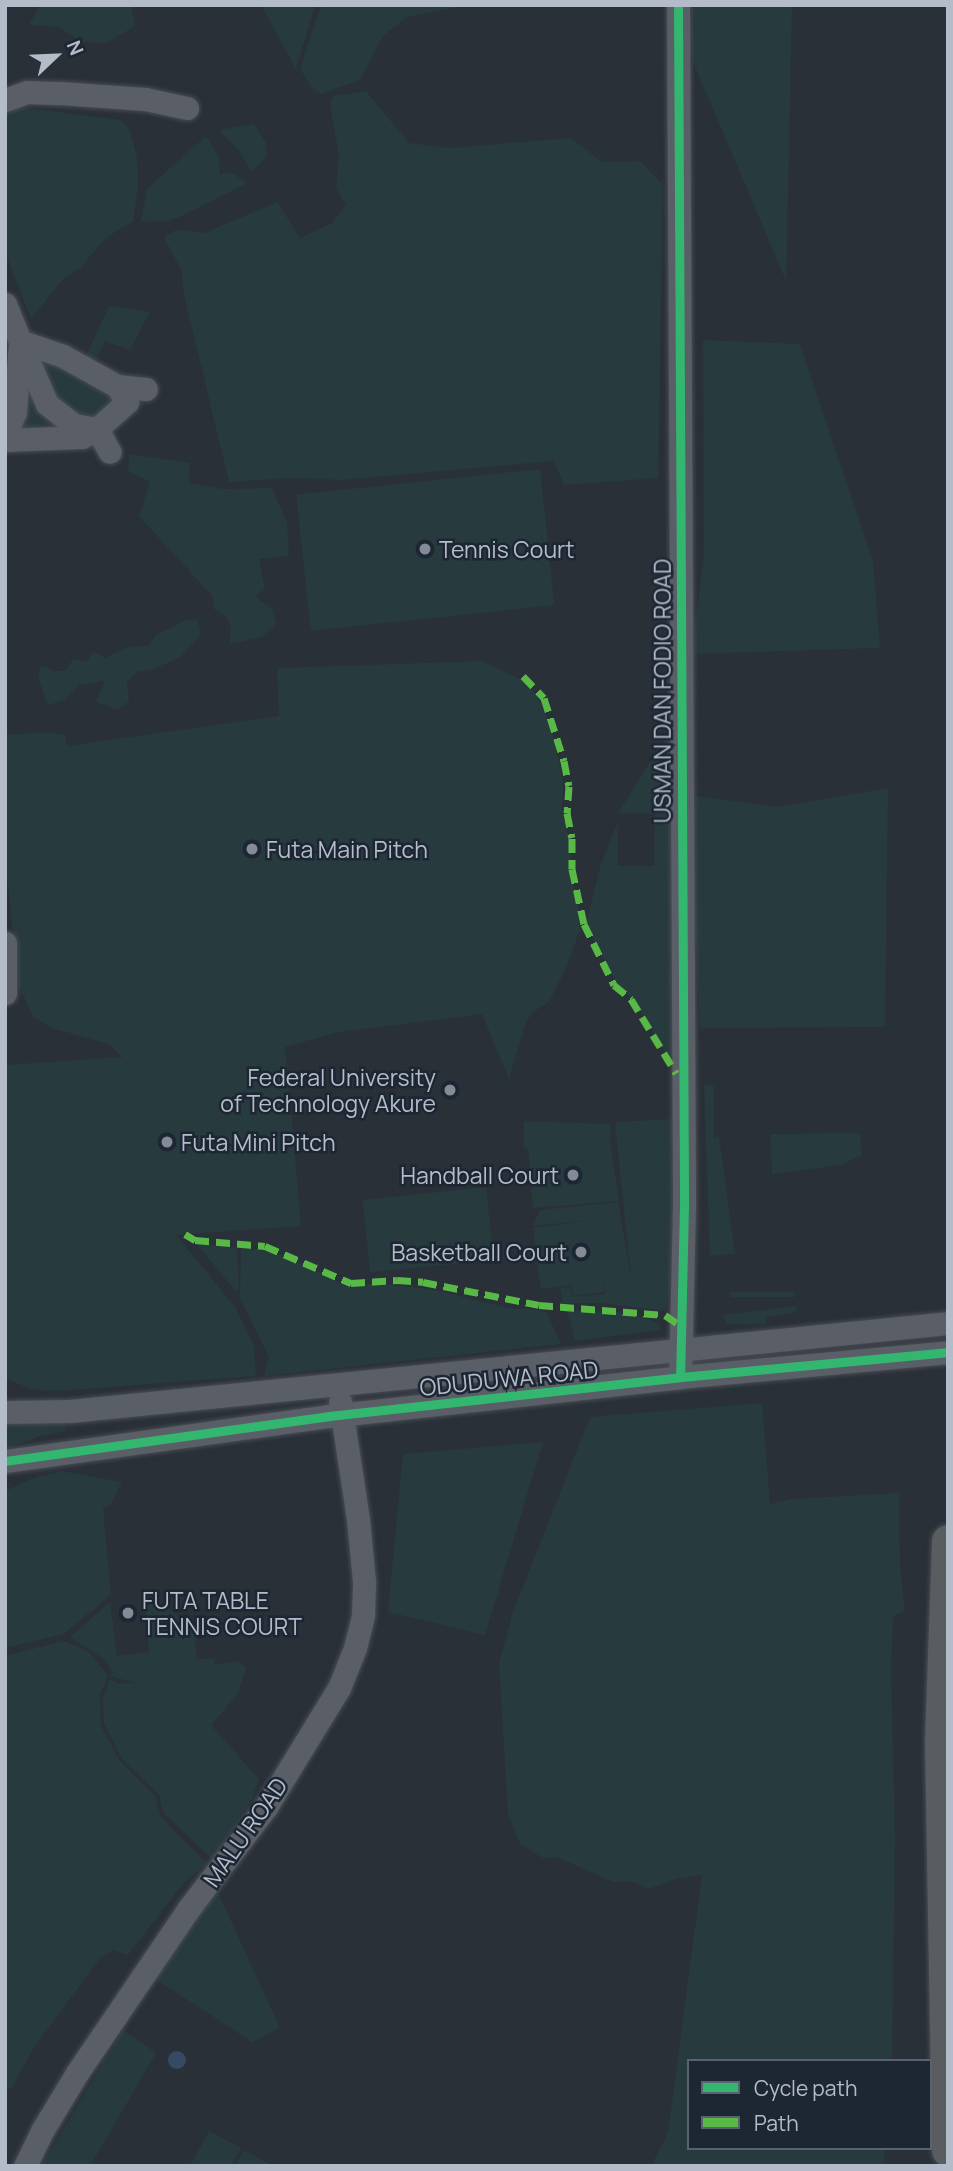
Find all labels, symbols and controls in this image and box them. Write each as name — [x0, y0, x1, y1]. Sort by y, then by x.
north arrow — [21, 21, 91, 91]
text: N — [61, 36, 90, 59]
place label: Tennis Court — [439, 535, 575, 563]
marker: Tennis Court — [417, 541, 433, 557]
street label: USMAN DAN FODIO ROAD — [648, 559, 676, 823]
place label: Futa Main Pitch — [266, 835, 428, 863]
marker: Futa Main Pitch — [244, 841, 260, 857]
place label: Federal University of Technology Akure — [220, 1063, 436, 1117]
marker: Federal University of Technology Akure — [442, 1082, 458, 1098]
place label: Futa Mini Pitch — [181, 1128, 336, 1156]
marker: Futa Mini Pitch — [159, 1134, 175, 1150]
place label: Handball Court — [400, 1161, 559, 1189]
marker: Handball Court — [565, 1167, 581, 1183]
place label: Basketball Court — [391, 1238, 567, 1266]
marker: Basketball Court — [573, 1244, 589, 1260]
street label: ODUDUWA ROAD — [418, 1355, 600, 1401]
place label: FUTA TABLE TENNIS COURT — [142, 1586, 302, 1640]
marker: FUTA TABLE TENNIS COURT — [120, 1605, 136, 1621]
street label: MALU ROAD — [197, 1772, 293, 1892]
legend — [687, 2059, 932, 2150]
text: Cycle path — [754, 2074, 857, 2102]
text: Path — [754, 2109, 799, 2137]

